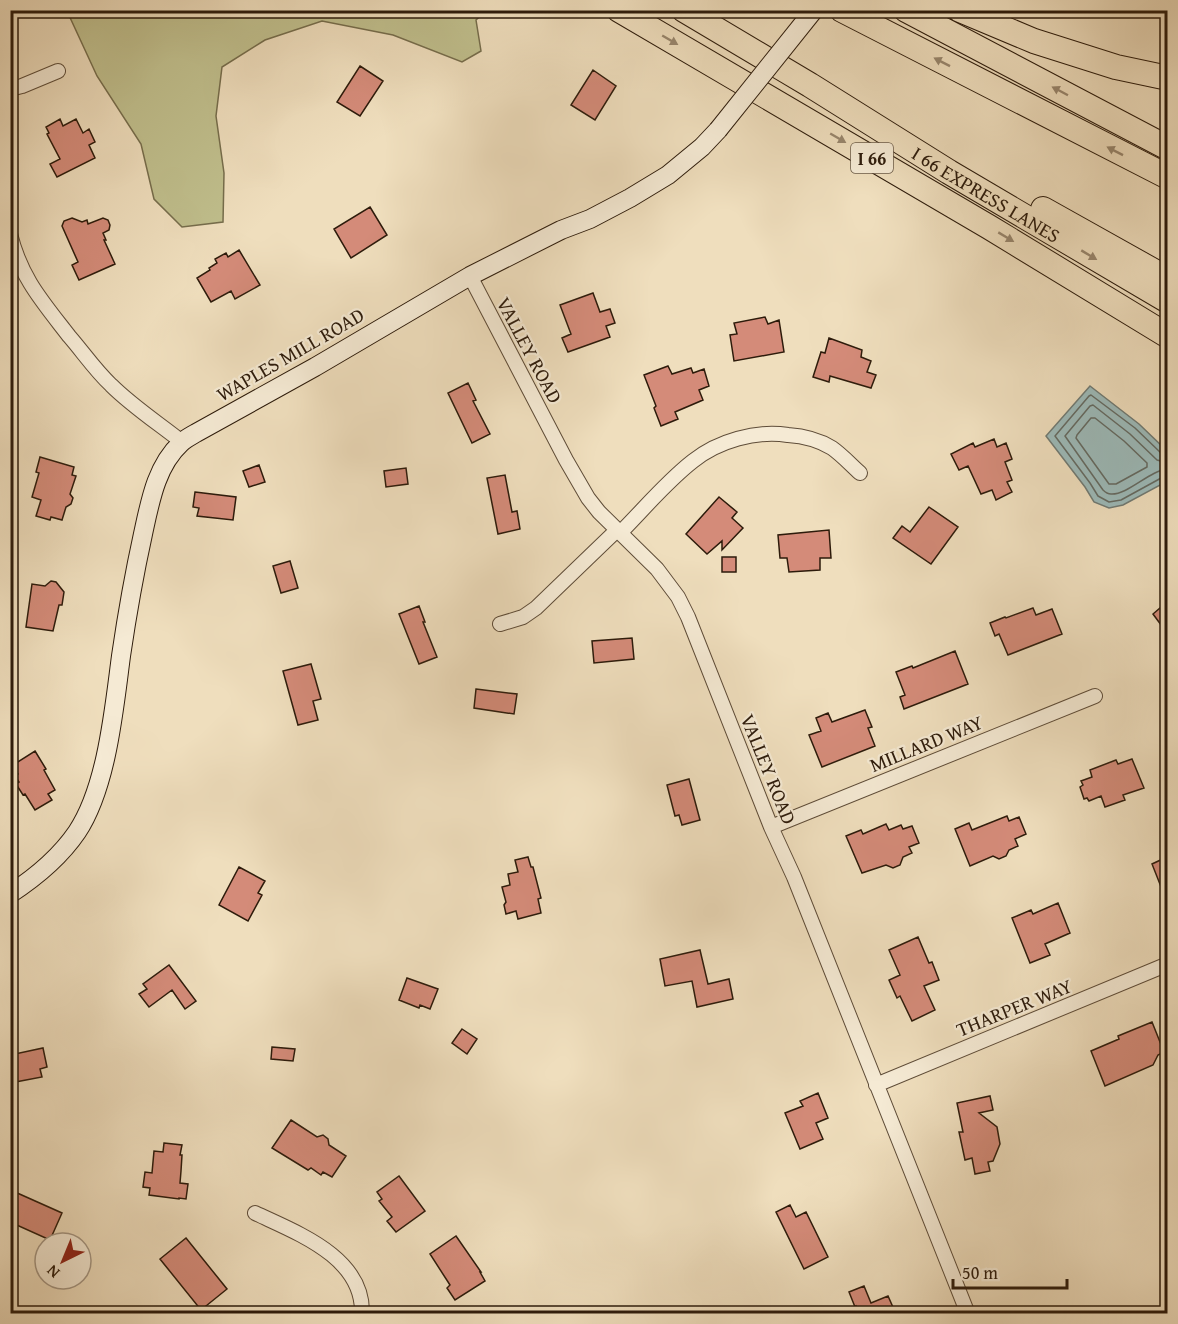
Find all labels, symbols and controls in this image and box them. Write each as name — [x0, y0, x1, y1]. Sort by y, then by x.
one-way arrow — [662, 35, 679, 45]
one-way arrow — [933, 57, 950, 67]
one-way arrow — [1051, 86, 1068, 96]
one-way arrow — [830, 133, 847, 143]
street label: I 66 EXPRESS LANES — [907, 138, 1066, 249]
road number: I 66 — [851, 143, 893, 173]
one-way arrow — [1107, 146, 1124, 156]
one-way arrow — [998, 232, 1014, 243]
one-way arrow — [1081, 250, 1098, 260]
street label: VALLEY ROAD — [490, 292, 570, 408]
street label: WAPLES MILL ROAD — [211, 300, 369, 408]
street label: MILLARD WAY — [865, 707, 987, 779]
street label: VALLEY ROAD — [734, 709, 804, 829]
street label: THARPER WAY — [952, 971, 1076, 1043]
north arrow — [33, 1231, 93, 1291]
scale bar — [953, 1252, 1067, 1290]
text: N — [40, 1259, 65, 1284]
text: 50 m — [962, 1259, 998, 1286]

